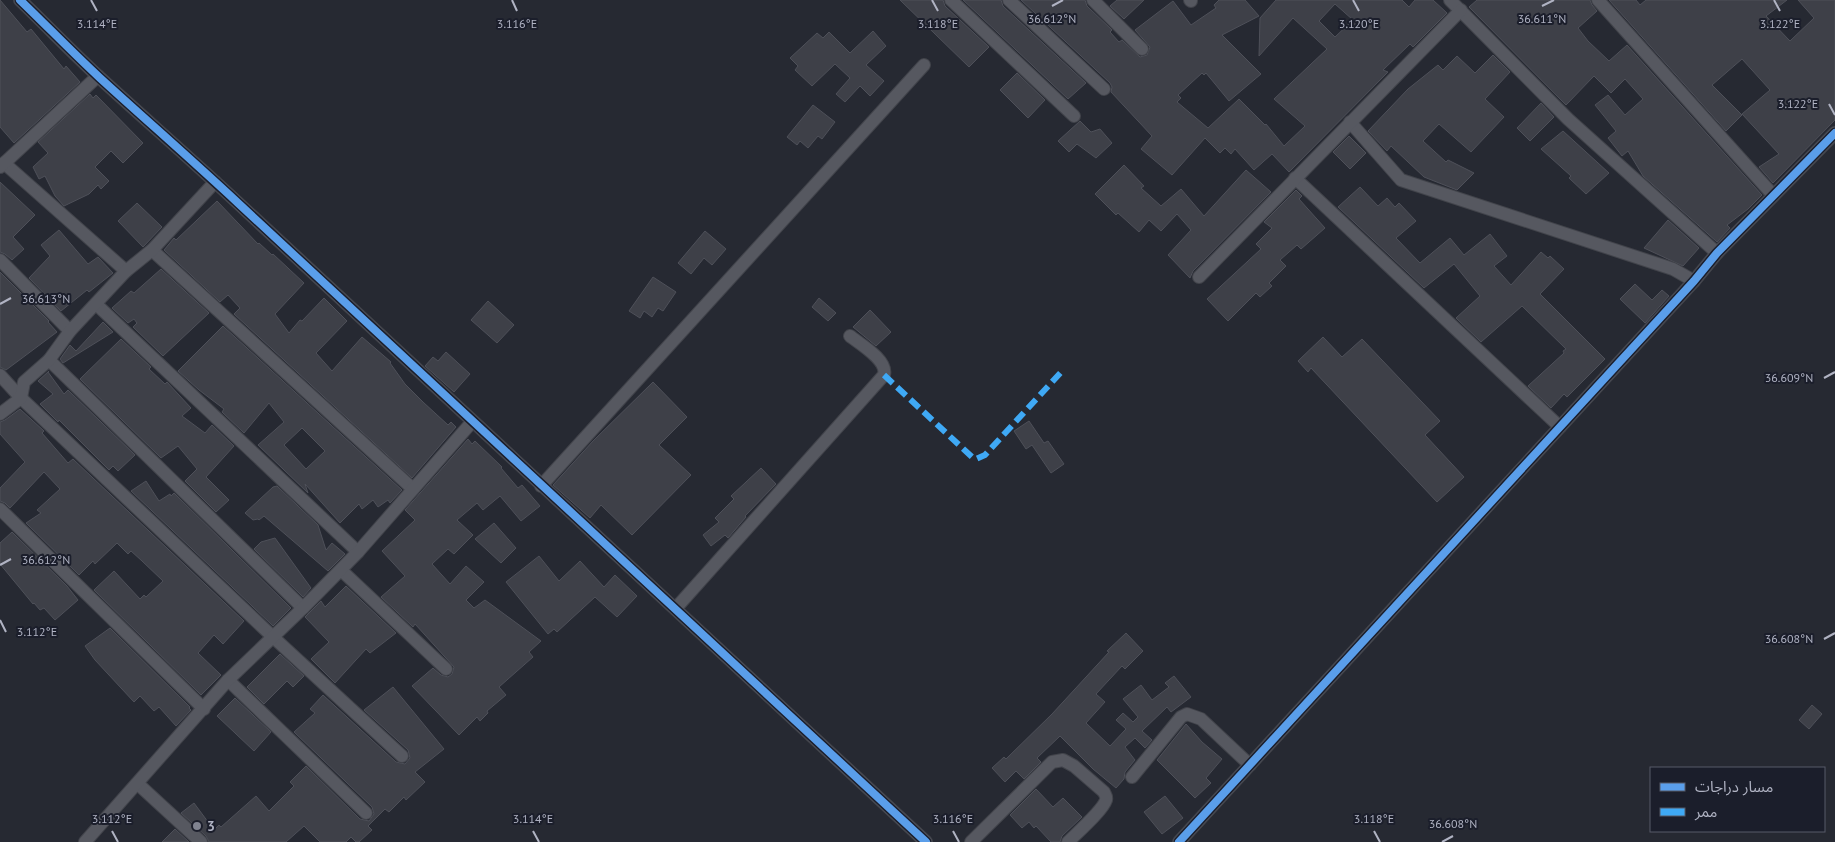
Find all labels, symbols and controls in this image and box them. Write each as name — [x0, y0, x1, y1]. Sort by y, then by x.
text: 36.612°N — [1028, 11, 1076, 26]
text: 36.611°N — [1518, 11, 1566, 26]
text: 3.114°E — [77, 16, 117, 31]
text: 3.116°E — [497, 16, 537, 31]
text: 3.118°E — [918, 16, 958, 31]
text: 3.120°E — [1339, 16, 1379, 31]
text: 3.122°E — [1760, 16, 1800, 31]
text: 3.122°E — [1778, 96, 1818, 111]
text: 36.613°N — [22, 291, 70, 306]
text: 36.609°N — [1765, 370, 1813, 385]
text: 36.612°N — [22, 552, 70, 567]
text: 3.112°E — [17, 624, 57, 639]
text: 36.608°N — [1765, 631, 1813, 646]
legend — [1650, 767, 1825, 832]
text: مسار دراجات — [1695, 777, 1773, 796]
text: ممر — [1694, 802, 1718, 821]
text: 3.112°E — [92, 811, 132, 826]
text: 3.114°E — [513, 811, 553, 826]
text: 3.116°E — [933, 811, 973, 826]
text: 3.118°E — [1354, 811, 1394, 826]
text: 36.608°N — [1429, 816, 1477, 831]
place label: 3 — [207, 817, 215, 835]
marker: 3 — [191, 820, 203, 832]

